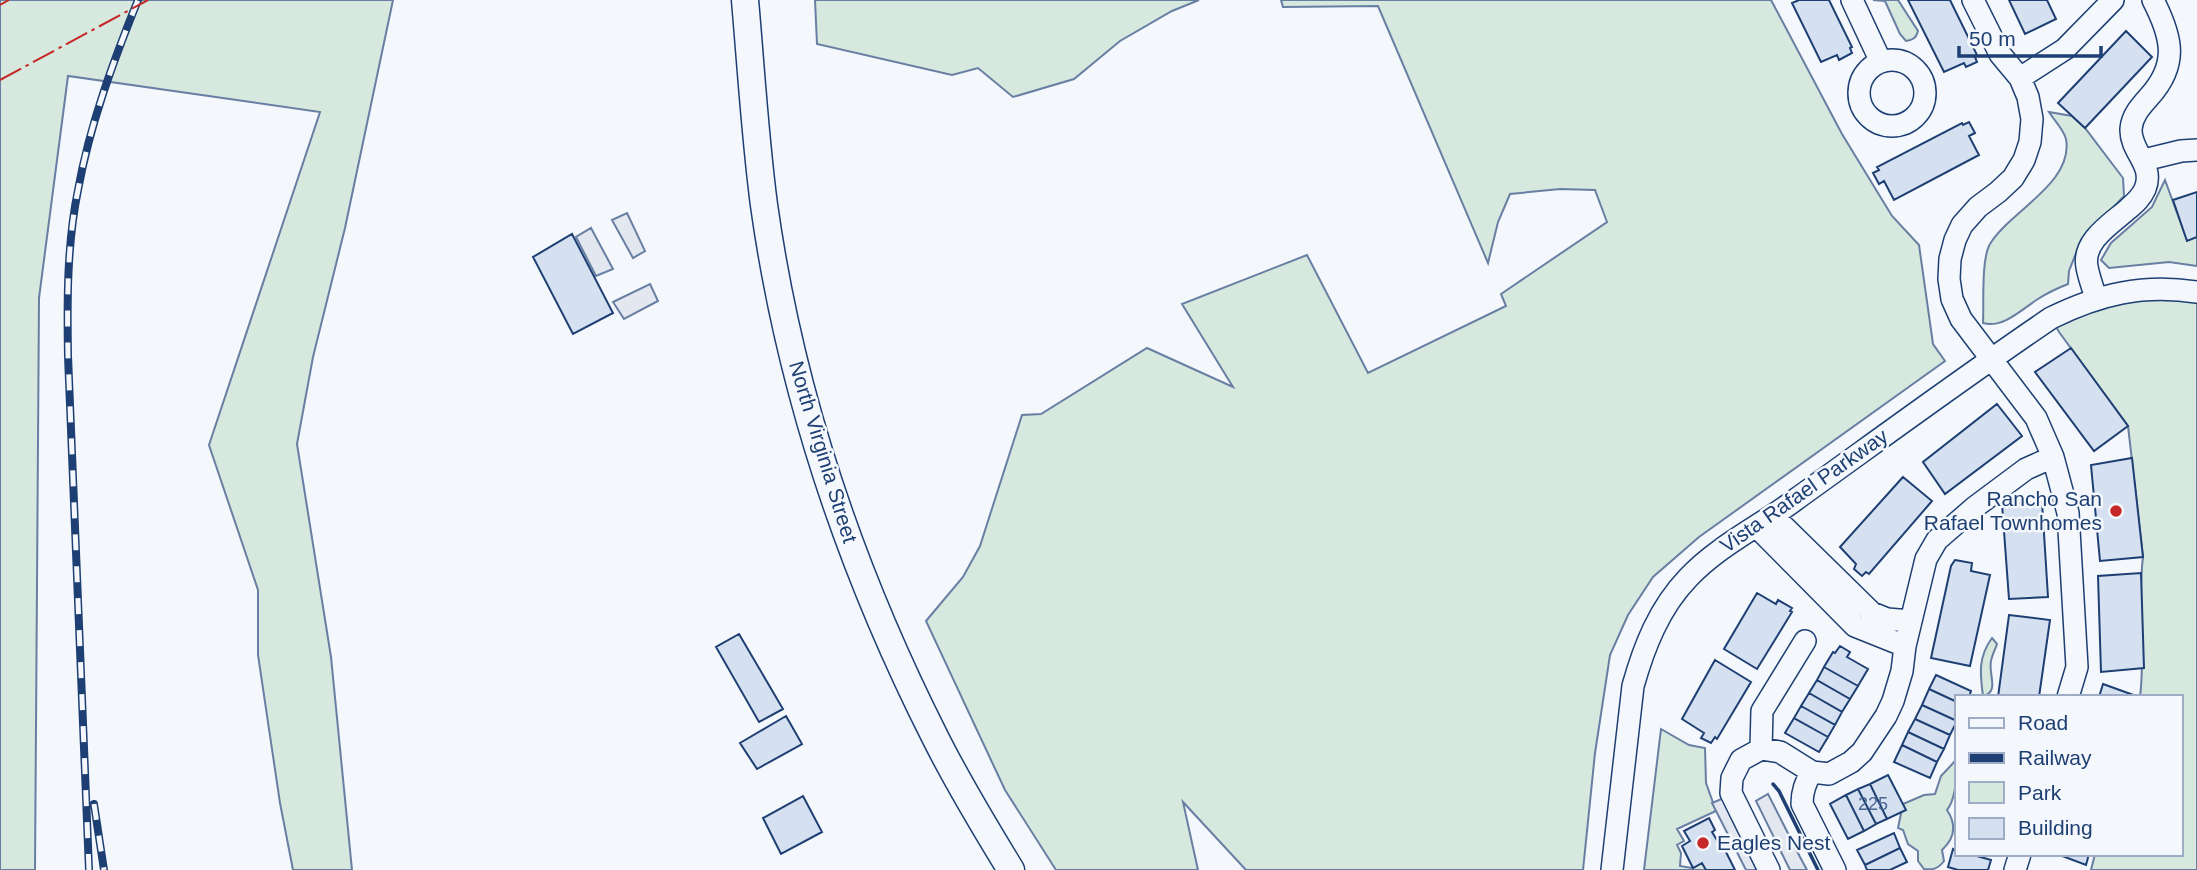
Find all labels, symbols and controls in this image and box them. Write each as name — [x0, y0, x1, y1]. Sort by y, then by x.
scale bar — [1959, 14, 2101, 58]
text: 50 m — [1969, 27, 2016, 50]
street label: North Virginia Street — [785, 358, 862, 546]
street label: Vista Rafael Parkway — [1716, 424, 1892, 557]
place label: Rancho San Rafael Townhomes — [1924, 487, 2102, 534]
marker: Rancho San Rafael Townhomes — [2108, 503, 2124, 519]
legend — [1955, 695, 2183, 856]
text: Road — [2018, 711, 2068, 734]
text: Railway — [2018, 746, 2092, 769]
text: Park — [2018, 781, 2062, 804]
house number: 225 — [1858, 794, 1888, 814]
text: Building — [2018, 816, 2093, 839]
place label: Eagles Nest — [1717, 831, 1830, 854]
marker: Eagles Nest — [1695, 835, 1711, 851]

